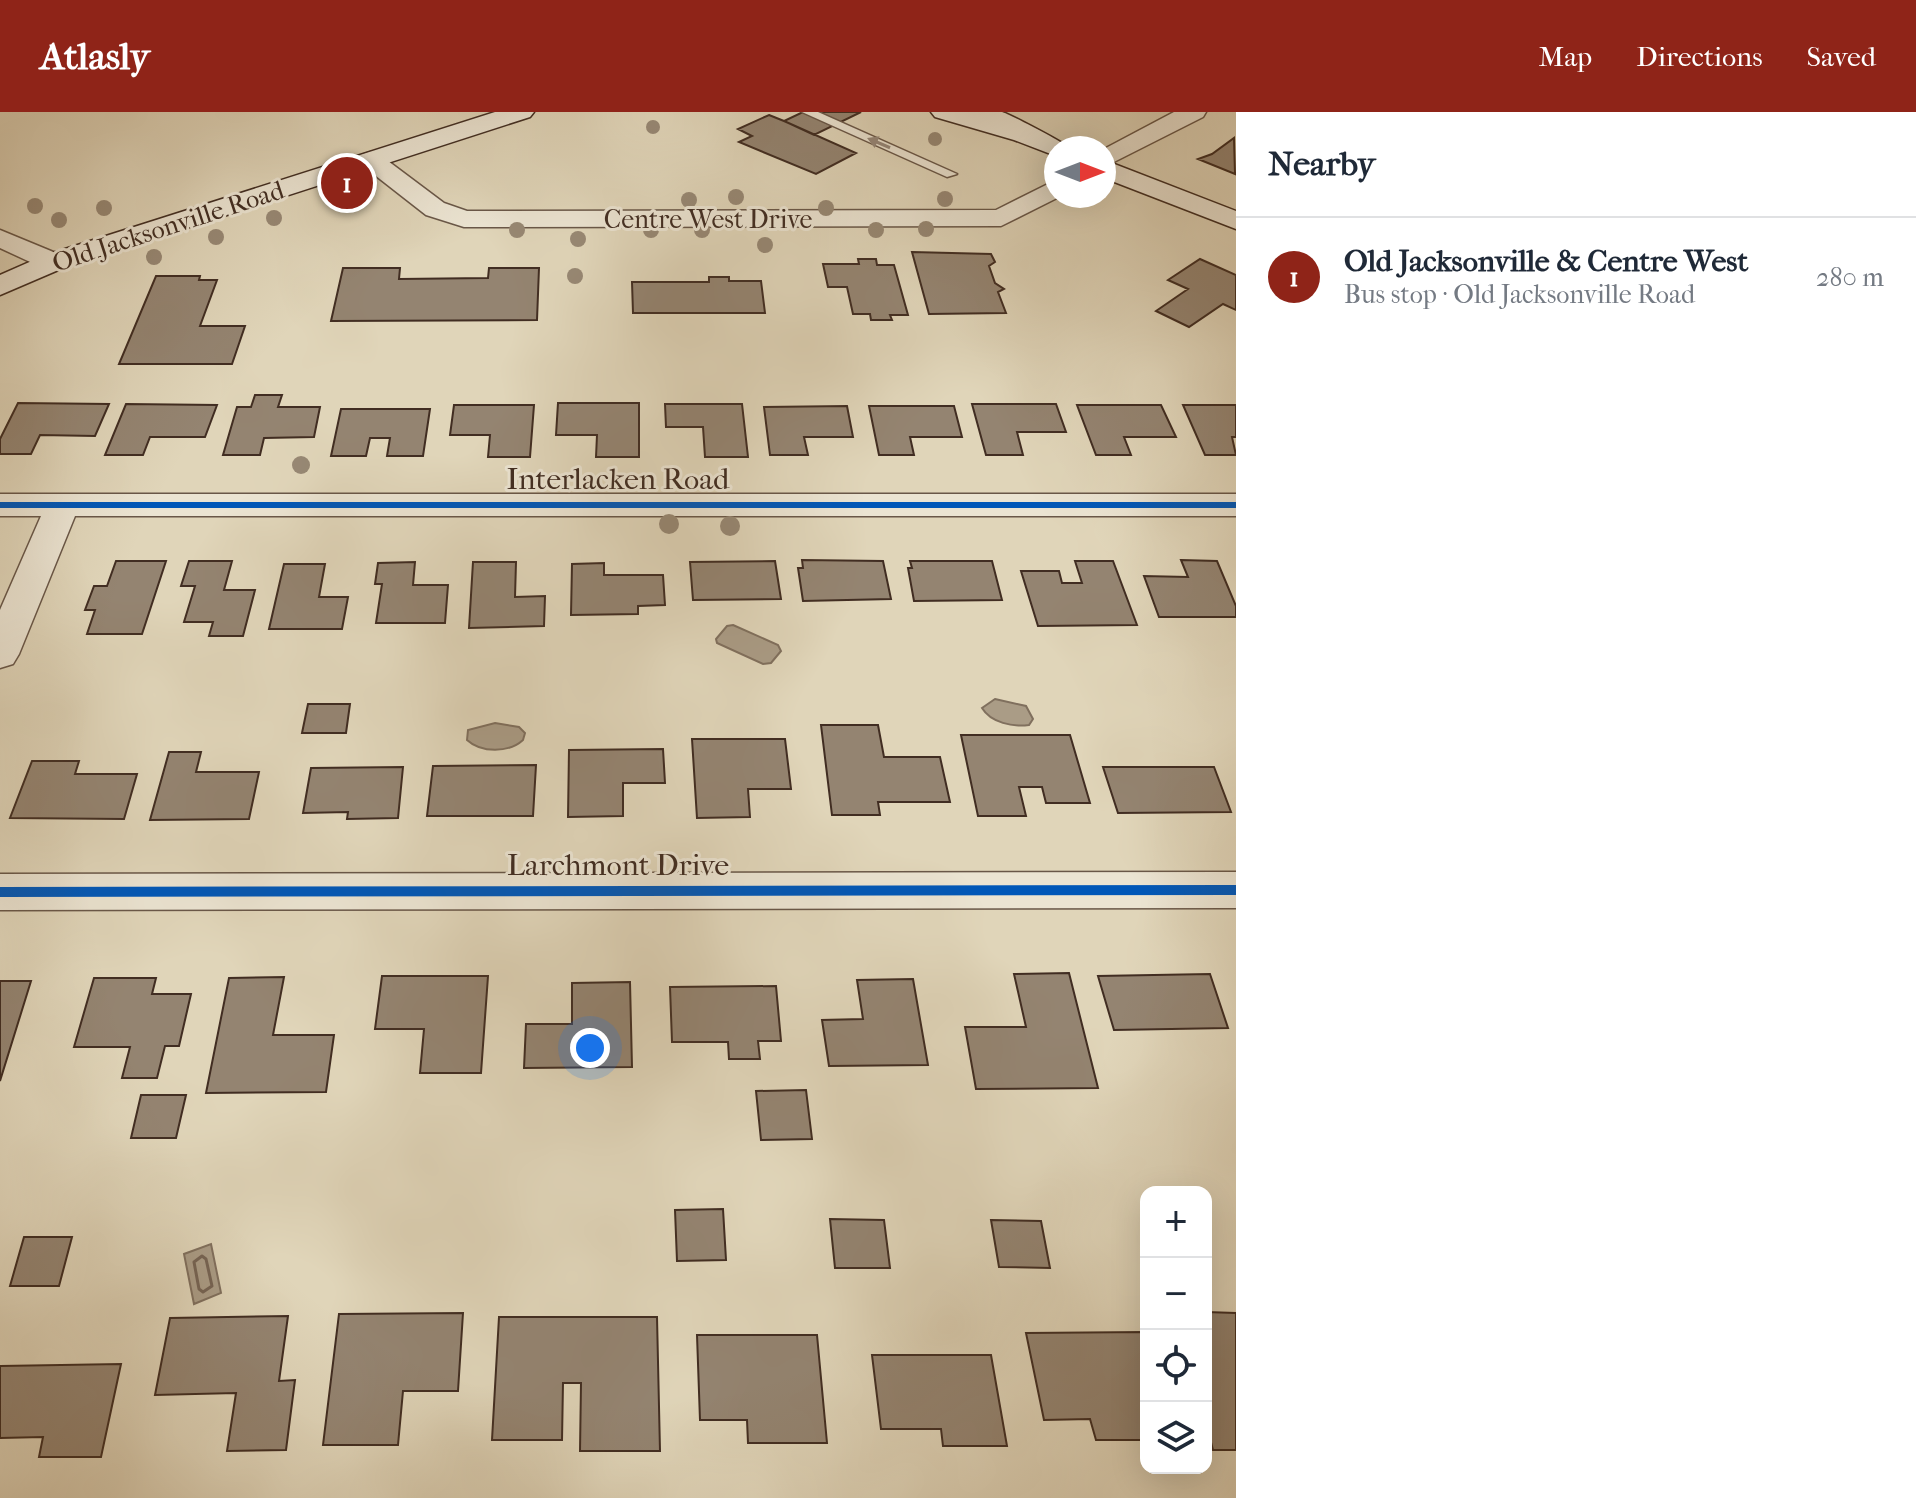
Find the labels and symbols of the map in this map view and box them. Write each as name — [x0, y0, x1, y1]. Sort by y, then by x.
one-way arrow — [868, 136, 891, 149]
north arrow — [1044, 136, 1116, 208]
pin: 1 — [321, 153, 373, 213]
street label: Old Jacksonville Road — [48, 174, 289, 279]
street label: Centre West Drive — [604, 204, 812, 235]
street label: Interlacken Road — [507, 462, 730, 497]
street label: Larchmont Drive — [507, 848, 729, 883]
your location — [570, 1028, 610, 1068]

